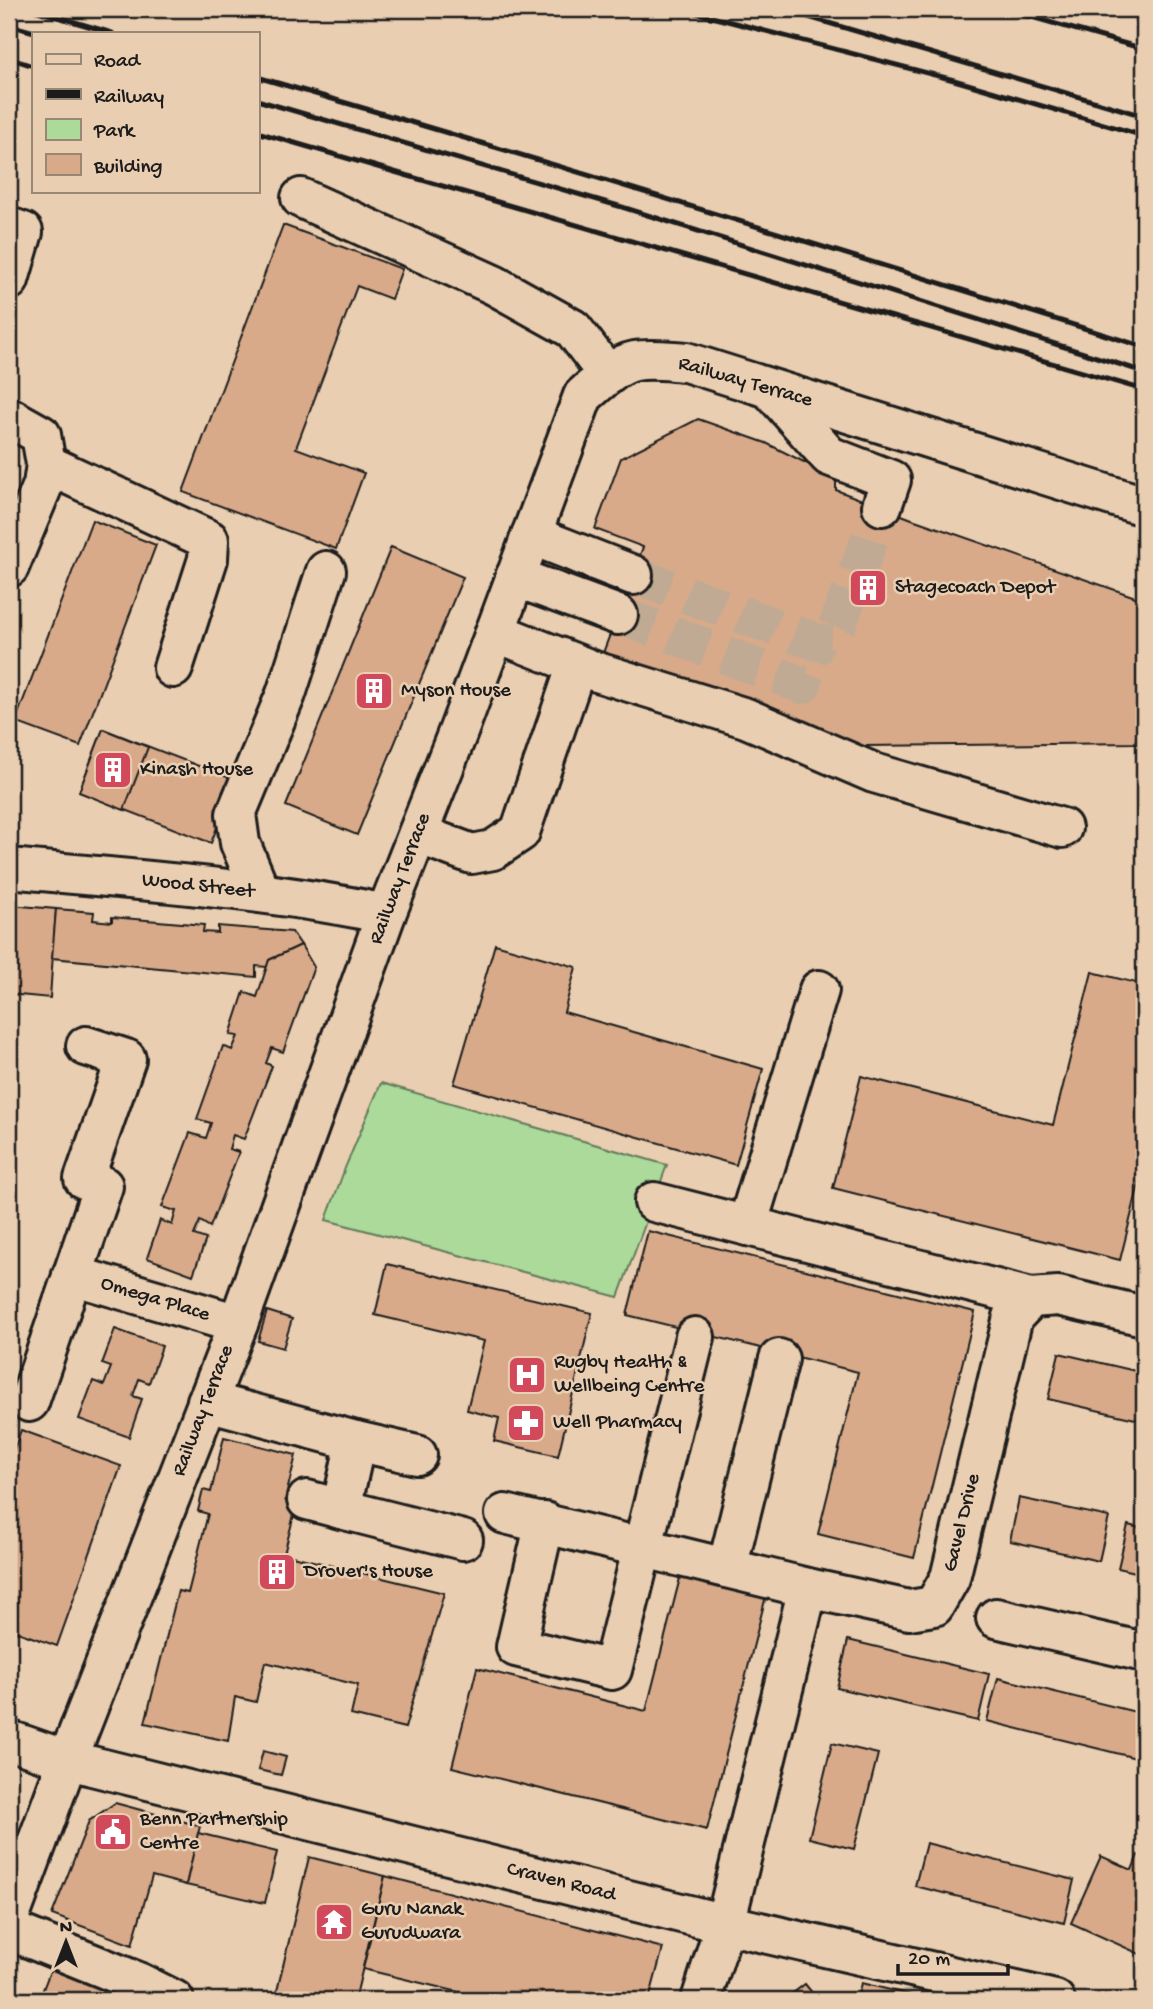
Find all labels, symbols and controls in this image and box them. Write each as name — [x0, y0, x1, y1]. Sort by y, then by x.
legend — [32, 32, 259, 192]
text: Road — [94, 50, 142, 75]
text: Railway — [94, 86, 164, 111]
text: Park — [93, 120, 137, 145]
text: Building — [93, 156, 163, 181]
street label: Railway Terrace — [675, 352, 816, 414]
building icon: Stagecoach Depot — [847, 567, 889, 609]
place label: Stagecoach Depot — [895, 576, 1058, 601]
building icon: Myson House — [353, 670, 395, 712]
place label: Myson House — [401, 679, 512, 704]
building icon: Kinash House — [92, 749, 134, 791]
place label: Kinash House — [140, 758, 254, 783]
street label: Railway Terrace — [365, 809, 438, 948]
street label: Wood Street — [141, 869, 258, 906]
street label: Omega Place — [97, 1272, 214, 1329]
street label: Railway Terrace — [168, 1341, 241, 1480]
place label: Rugby Health & Wellbeing Centre — [554, 1351, 706, 1400]
hospital icon: Rugby Health & Wellbeing Centre — [506, 1354, 548, 1396]
pharmacy icon: Well Pharmacy — [505, 1402, 547, 1444]
place label: Well Pharmacy — [553, 1411, 682, 1436]
street label: Gavel Drive — [939, 1470, 988, 1575]
building icon: Drover's House — [256, 1551, 298, 1593]
place label: Drover's House — [302, 1560, 434, 1585]
place label: Benn Partnership Centre — [139, 1808, 289, 1857]
public building icon: Benn Partnership Centre — [92, 1811, 134, 1853]
street label: Craven Road — [504, 1857, 620, 1909]
place label: Guru Nanak Gurudwara — [361, 1898, 465, 1947]
temple icon: Guru Nanak Gurudwara — [313, 1901, 355, 1943]
north arrow — [32, 1908, 102, 1978]
text: N — [60, 1917, 72, 1940]
scale bar — [898, 1932, 1008, 1976]
text: 20 m — [908, 1948, 950, 1973]

